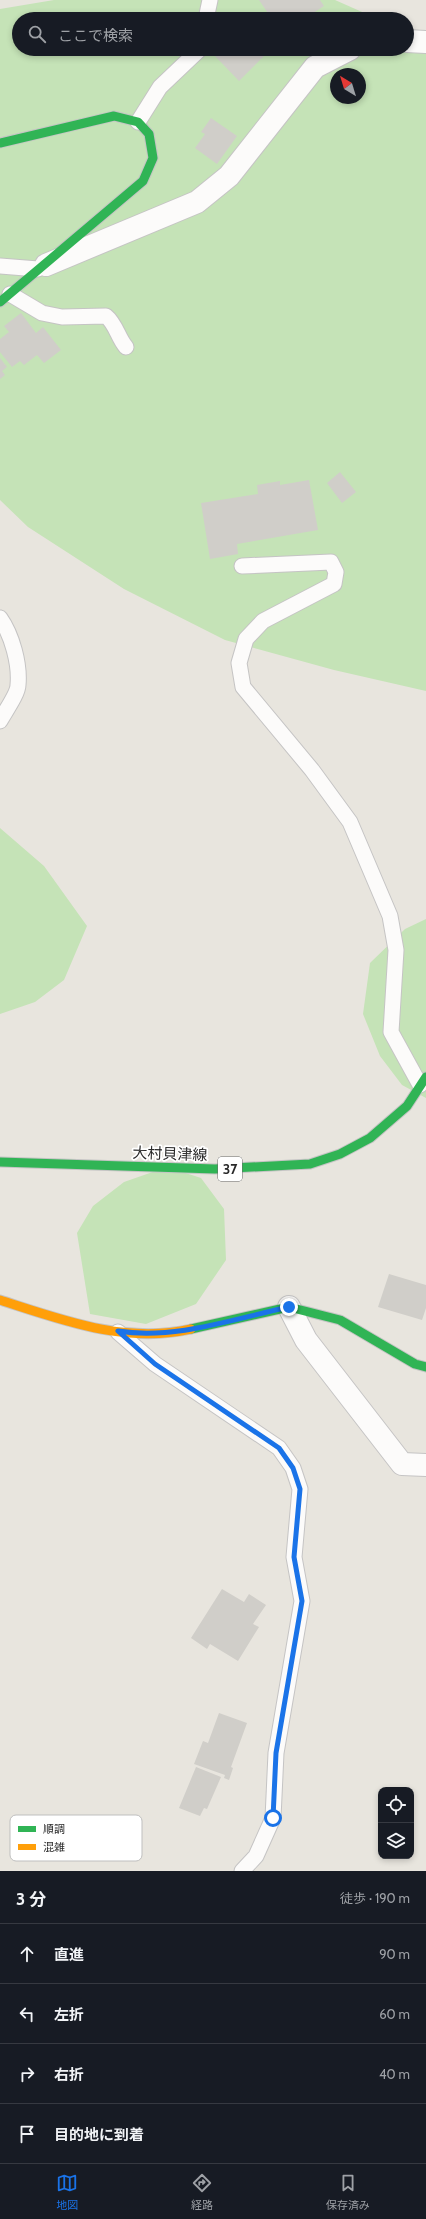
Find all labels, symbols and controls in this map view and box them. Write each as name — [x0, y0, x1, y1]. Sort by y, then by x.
search box — [12, 12, 414, 56]
icon: search — [26, 23, 48, 45]
text: ここで検索 — [58, 27, 133, 45]
north arrow — [330, 68, 366, 104]
street label: 大村貝津線 — [132, 1144, 208, 1164]
road number: 37 — [218, 1157, 242, 1181]
route end — [280, 1298, 298, 1316]
map controls — [378, 1787, 414, 1859]
button: locate — [378, 1787, 414, 1823]
route start — [264, 1809, 282, 1827]
legend — [10, 1815, 142, 1861]
text: 順調 — [43, 1822, 65, 1836]
button: layers — [378, 1823, 414, 1859]
text: 混雑 — [43, 1840, 65, 1854]
text: 3 分 — [16, 1889, 46, 1909]
text: 徒歩 · 190 m — [340, 1890, 410, 1906]
icon: ahead — [16, 1943, 38, 1965]
text: 直進 — [54, 1946, 84, 1964]
text: 90 m — [379, 1946, 410, 1962]
icon: left — [16, 2003, 38, 2025]
text: 左折 — [54, 2006, 84, 2024]
text: 60 m — [379, 2006, 410, 2022]
icon: right — [16, 2063, 38, 2085]
text: 右折 — [54, 2066, 84, 2084]
text: 40 m — [379, 2066, 410, 2082]
icon: arrive — [16, 2123, 38, 2145]
text: 目的地に到着 — [54, 2126, 144, 2144]
tab: 地図 — [56, 2172, 78, 2212]
tab: 経路 — [191, 2172, 213, 2212]
tab: 保存済み — [326, 2172, 370, 2212]

